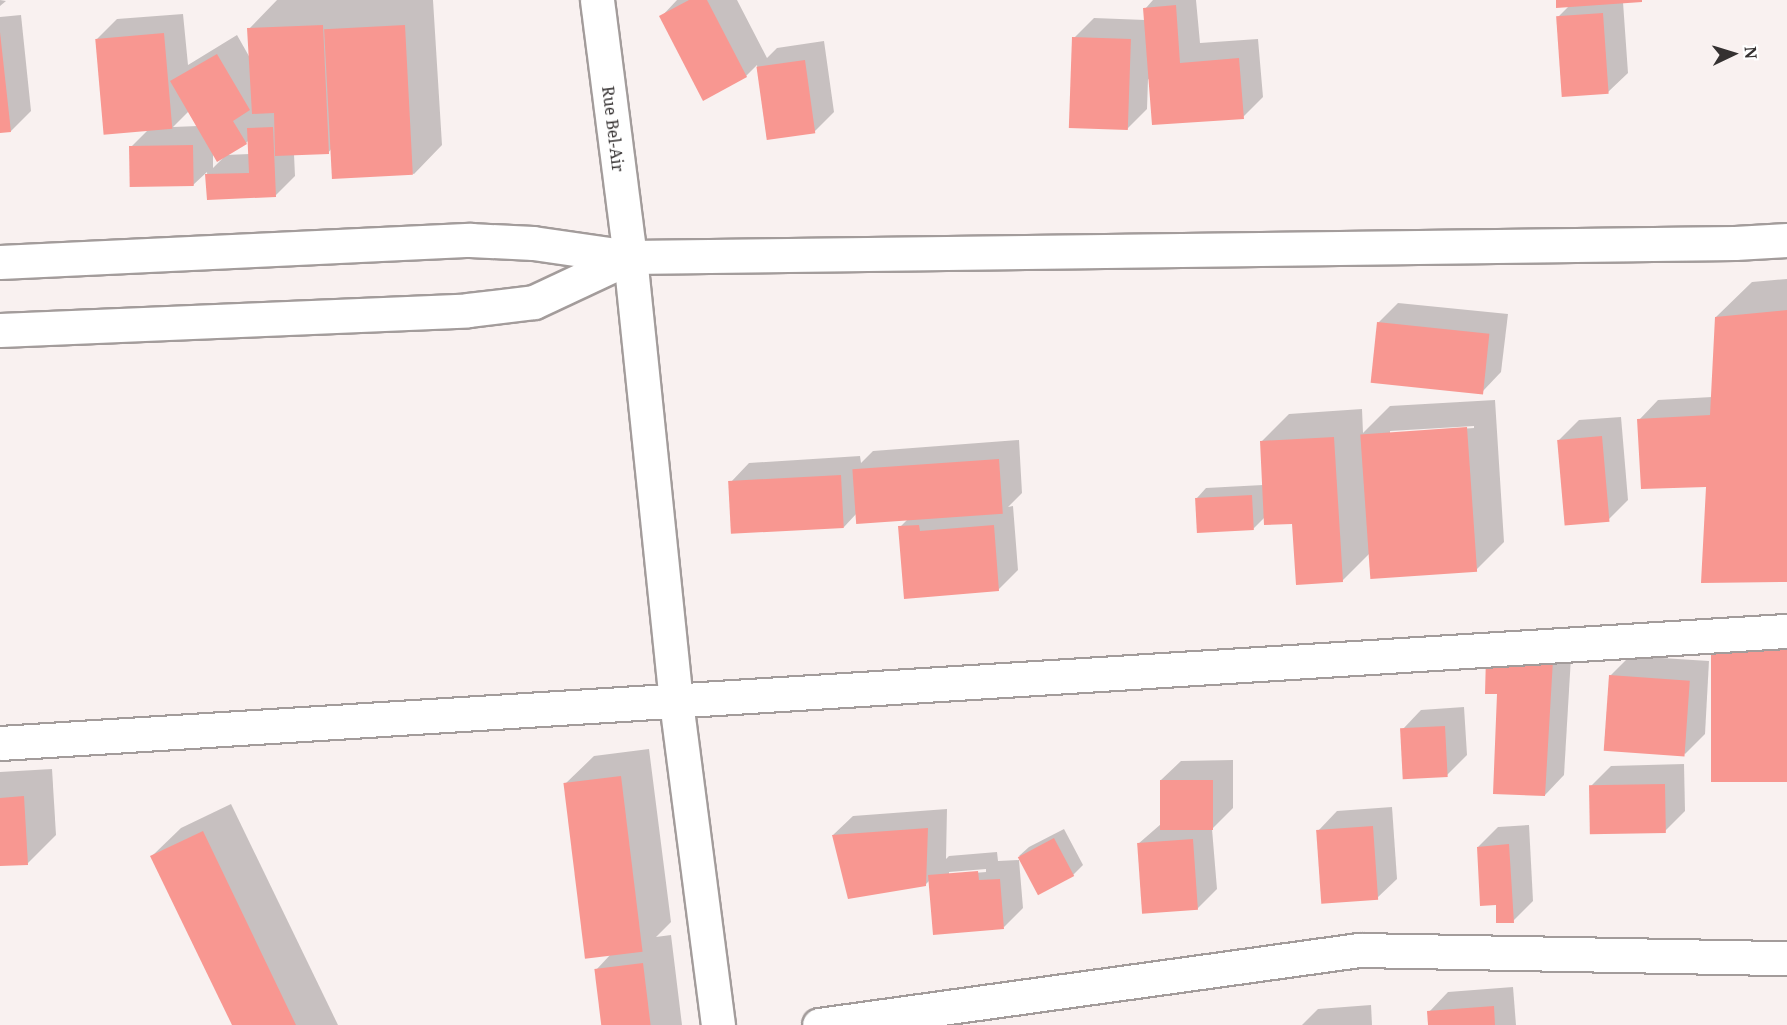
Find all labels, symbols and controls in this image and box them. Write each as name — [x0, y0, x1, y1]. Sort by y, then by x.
north arrow — [1703, 24, 1763, 84]
text: N — [1740, 46, 1762, 60]
street label: Rue Bel-Air — [598, 85, 628, 173]

